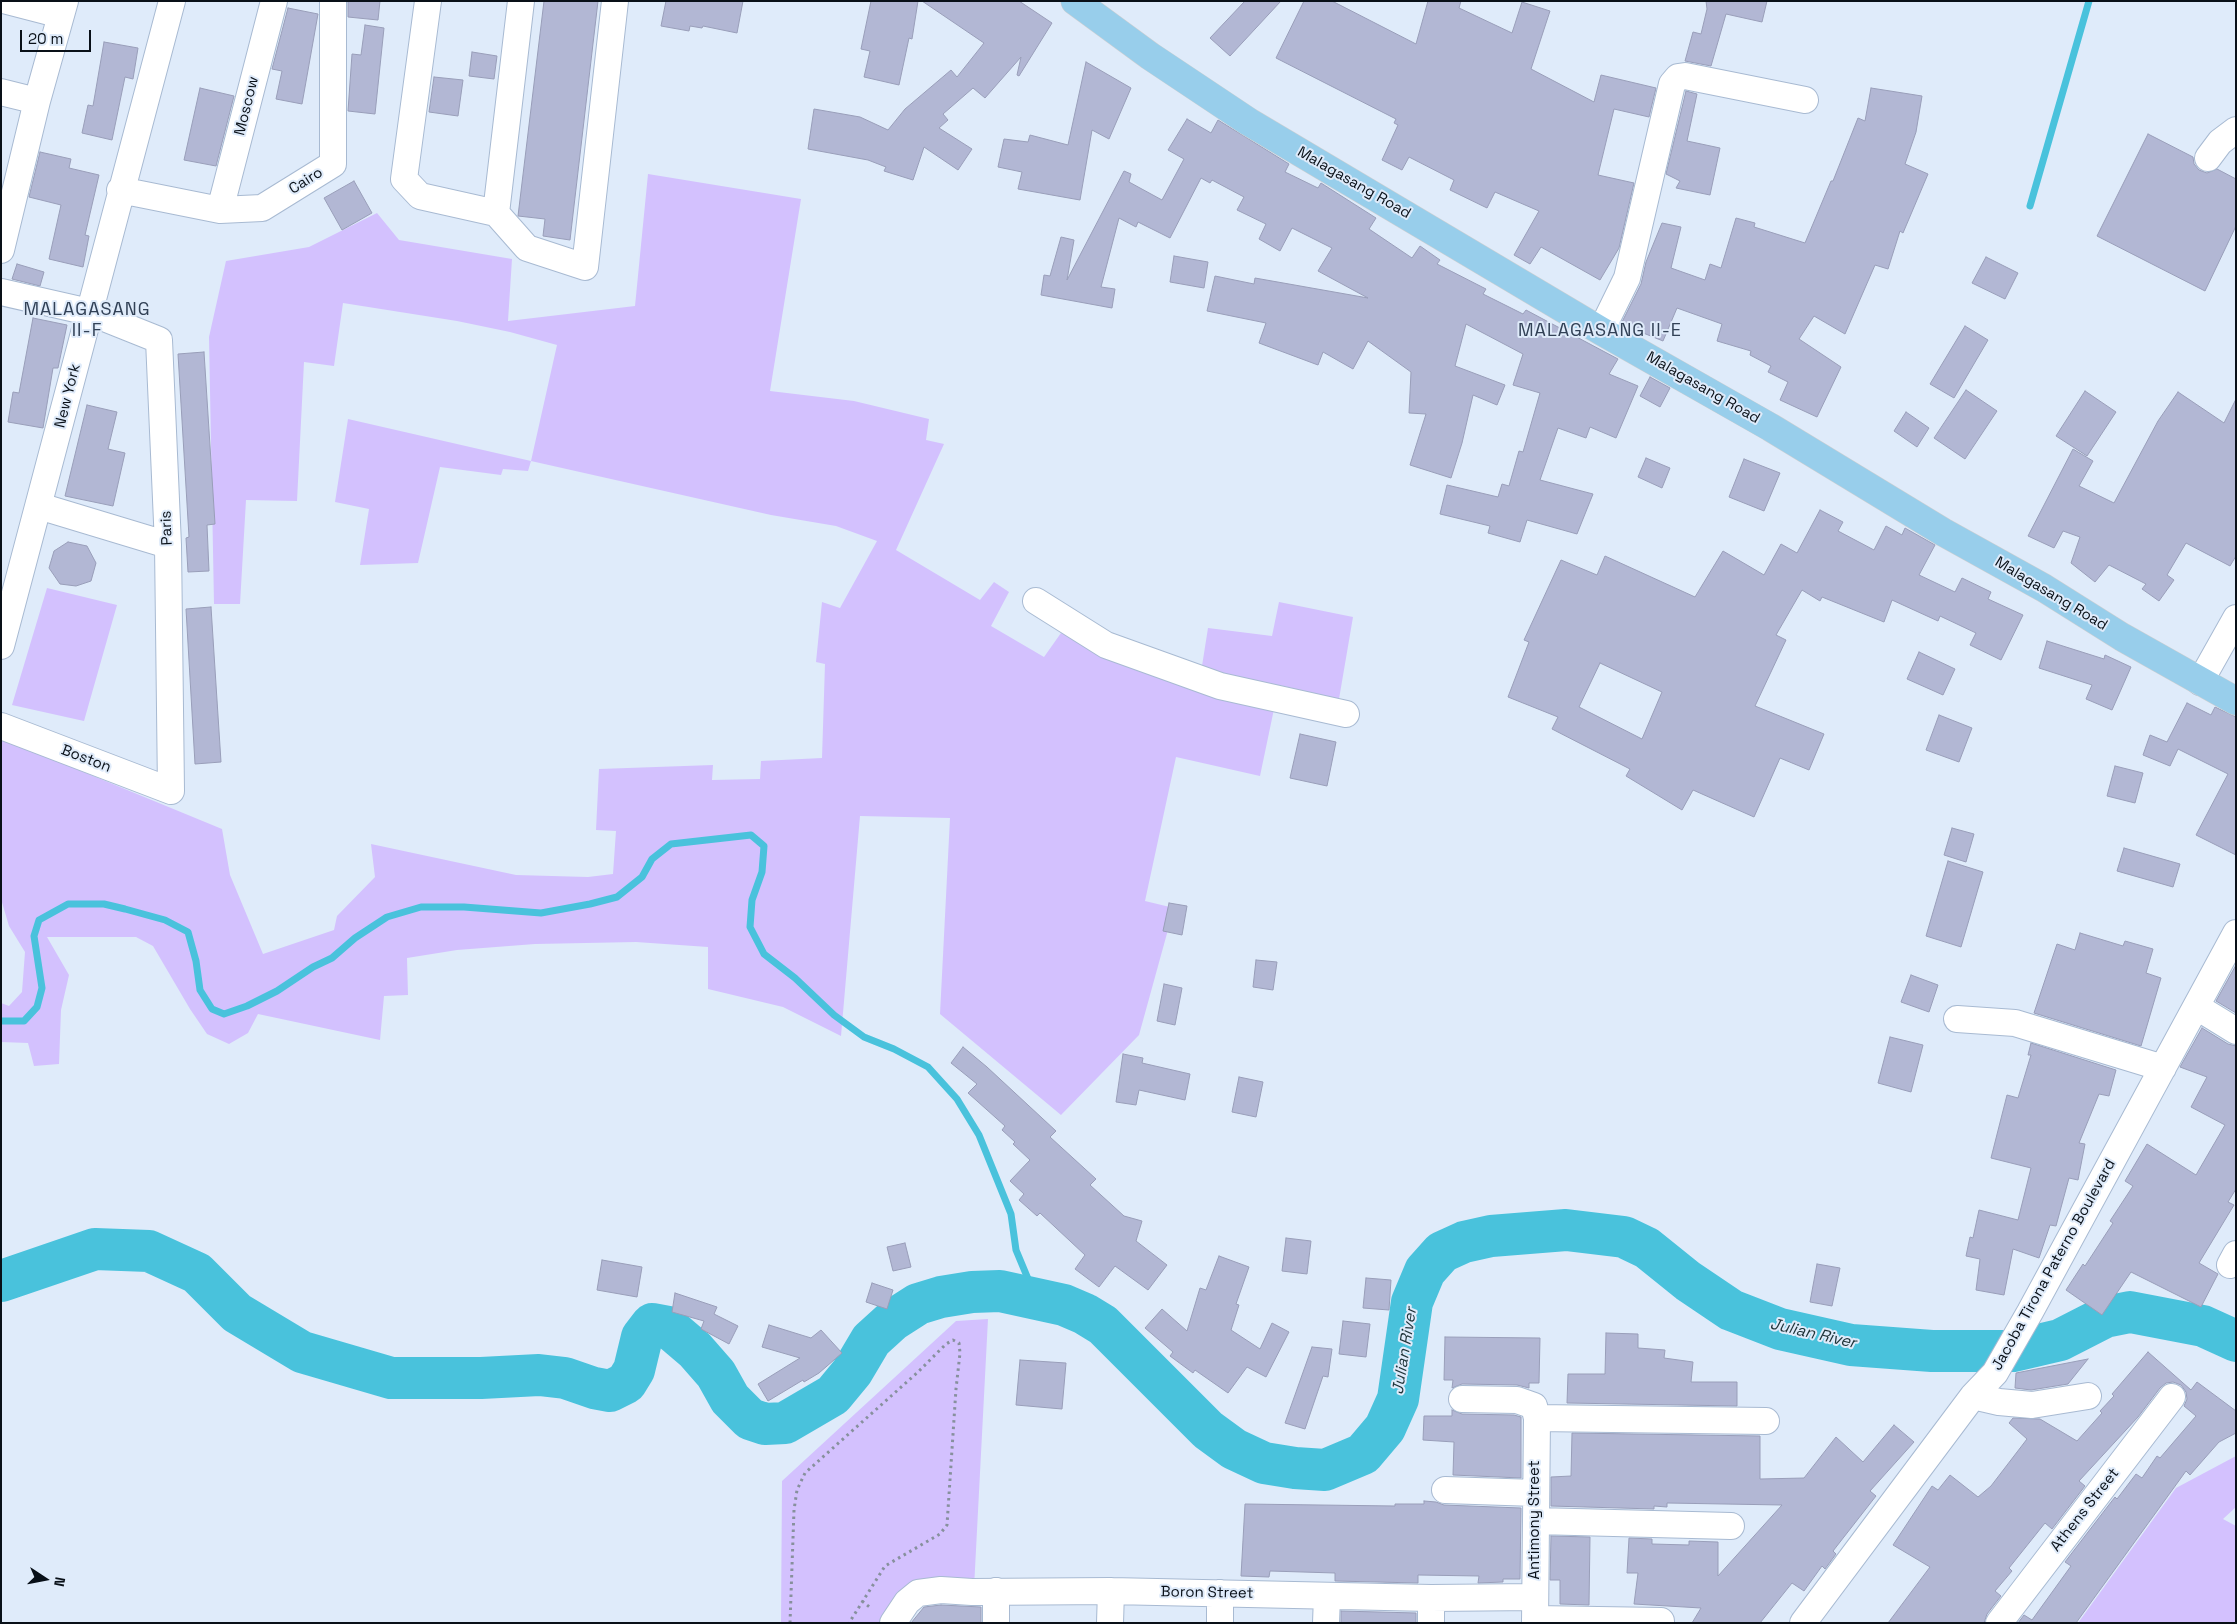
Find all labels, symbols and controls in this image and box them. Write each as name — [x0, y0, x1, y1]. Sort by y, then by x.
scale bar — [22, 20, 94, 52]
text: 20 m — [28, 29, 63, 48]
street label: Moscow — [231, 75, 263, 137]
street label: Malagasang Road — [1294, 143, 1414, 223]
street label: Cairo — [286, 164, 326, 198]
district label: MALAGASANG II-F — [22, 299, 152, 342]
district label: MALAGASANG II-E — [1516, 320, 1684, 342]
street label: Malagasang Road — [1643, 348, 1763, 428]
street label: New York — [51, 362, 85, 430]
street label: Paris — [157, 510, 177, 546]
street label: Malagasang Road — [1992, 553, 2110, 635]
street label: Boston — [58, 741, 114, 777]
street label: Jacoba Tirona Paterno Boulevard — [1988, 1156, 2120, 1374]
water label: Julian River — [1389, 1306, 1421, 1396]
water label: Julian River — [1768, 1315, 1858, 1353]
street label: Antimony Street — [1526, 1460, 1544, 1580]
street label: Athens Street — [2047, 1465, 2123, 1555]
north arrow — [20, 1554, 70, 1604]
text: N — [50, 1576, 69, 1588]
street label: Boron Street — [1160, 1583, 1254, 1603]

